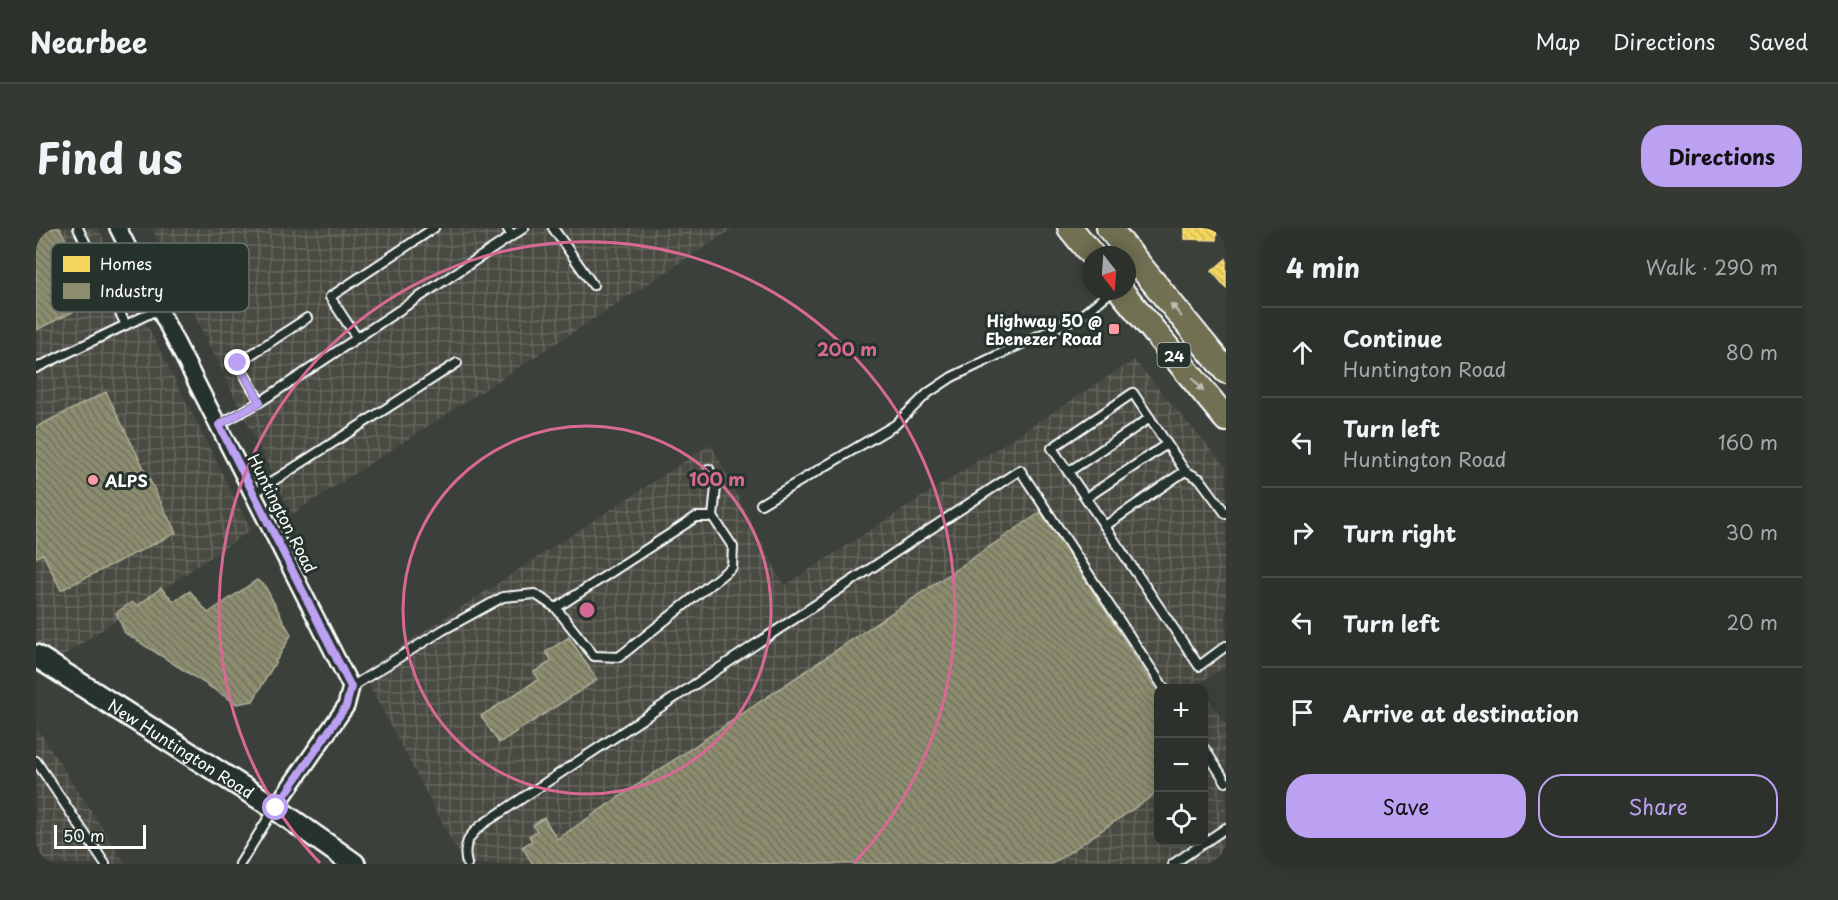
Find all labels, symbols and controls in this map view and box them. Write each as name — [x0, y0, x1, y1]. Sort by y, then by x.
text: Nearbee — [30, 20, 147, 63]
text: Map — [1535, 25, 1580, 57]
text: Directions — [1613, 25, 1715, 57]
text: Saved — [1748, 25, 1808, 57]
text: Find us — [36, 125, 183, 188]
button: Directions — [1641, 125, 1802, 187]
legend — [51, 243, 249, 312]
north arrow — [1082, 246, 1136, 300]
text: 4 min — [1286, 248, 1360, 287]
text: Homes — [100, 251, 152, 275]
text: Walk · 290 m — [1646, 252, 1778, 282]
text: Industry — [100, 278, 163, 302]
one-way arrow — [1169, 302, 1182, 318]
place label: Highway 50 @ Ebenezer Road — [985, 308, 1102, 350]
text: Continue — [1343, 321, 1442, 354]
marker: Highway 50 @ Ebenezer Road — [1107, 322, 1121, 336]
text: 200 m — [817, 335, 877, 362]
icon: ahead — [1286, 336, 1319, 369]
text: 80 m — [1726, 337, 1778, 367]
road number: 24 — [1158, 343, 1190, 367]
route end — [224, 349, 250, 375]
text: Huntington Road — [1343, 354, 1507, 384]
one-way arrow — [1192, 377, 1205, 393]
text: Turn left — [1343, 411, 1440, 444]
icon: left — [1286, 426, 1319, 459]
text: 160 m — [1718, 427, 1778, 457]
text: Huntington Road — [1343, 444, 1507, 474]
street label: Huntington Road — [243, 449, 323, 577]
text: 100 m — [689, 465, 745, 492]
place label: ALPS — [104, 468, 148, 492]
marker: ALPS — [86, 473, 100, 487]
icon: right — [1286, 516, 1319, 549]
text: Turn right — [1343, 516, 1456, 549]
text: 30 m — [1725, 517, 1778, 547]
centre of rings — [577, 600, 597, 620]
icon: left — [1286, 606, 1319, 639]
text: Turn left — [1343, 606, 1440, 639]
text: 20 m — [1726, 607, 1778, 637]
map controls — [1154, 684, 1208, 846]
button: + — [1154, 684, 1208, 738]
street label: New Huntington Road — [103, 693, 259, 804]
icon: arrive — [1286, 696, 1319, 729]
text: Arrive at destination — [1343, 696, 1579, 729]
button: − — [1154, 738, 1208, 792]
button: Save — [1286, 774, 1526, 838]
button: Share — [1538, 774, 1778, 838]
button: locate — [1154, 792, 1208, 846]
route start — [262, 794, 288, 820]
scale bar — [54, 822, 146, 850]
text: 50 m — [63, 823, 104, 847]

